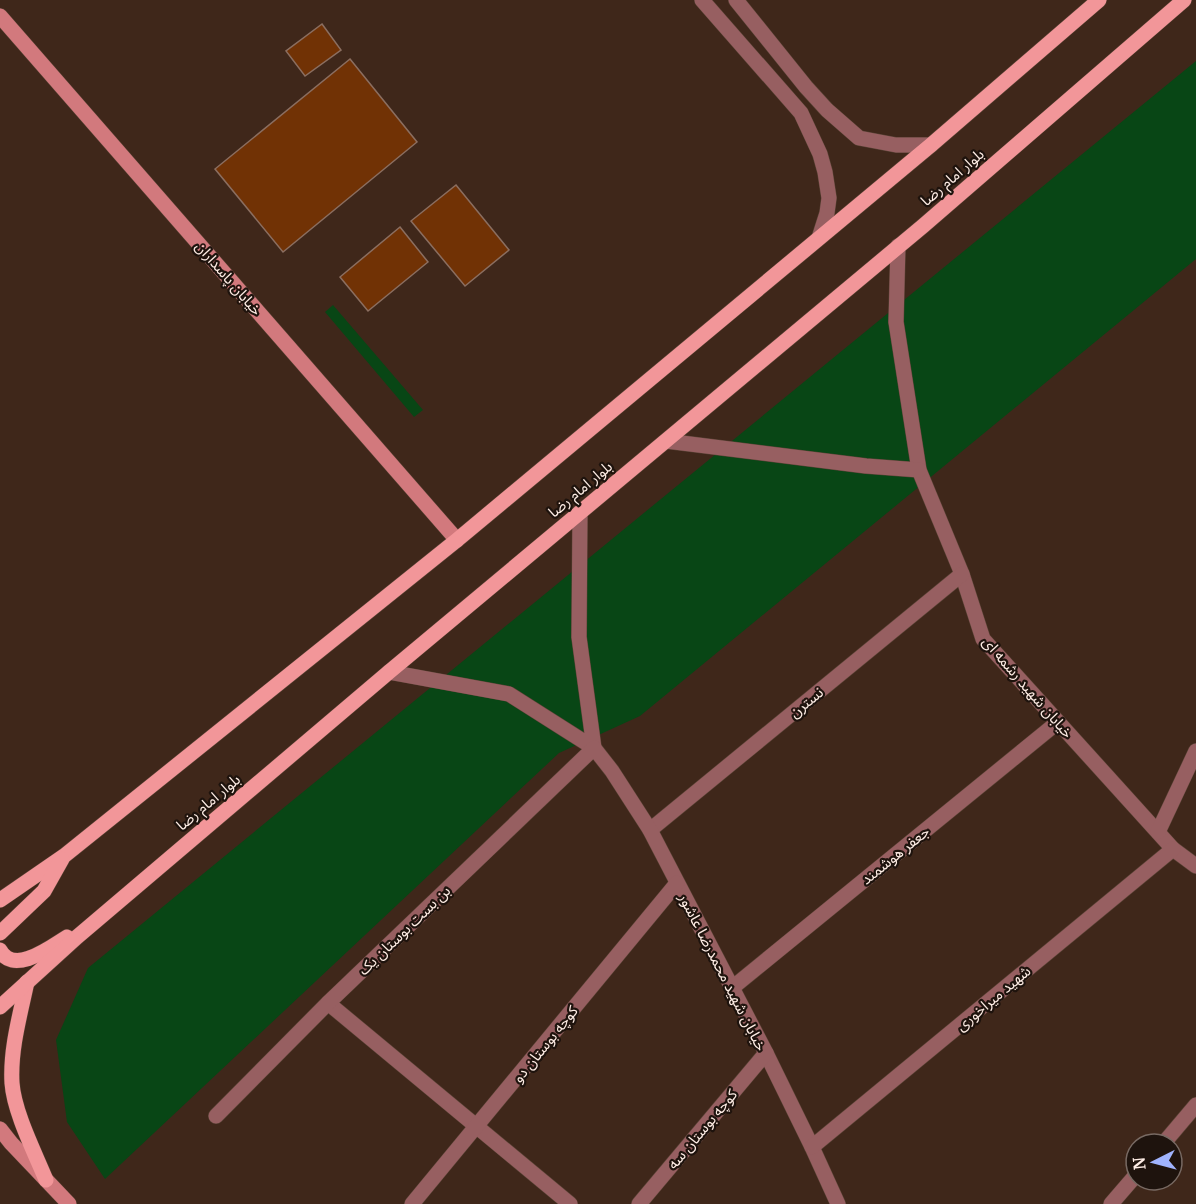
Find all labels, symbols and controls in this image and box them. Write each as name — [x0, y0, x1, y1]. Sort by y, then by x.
street label: بلوار امام رضا — [916, 144, 989, 211]
street label: خیابان پاسداران — [191, 237, 267, 320]
street label: بلوار امام رضا — [544, 457, 617, 523]
street label: خیابان شهید رشمه ای — [979, 632, 1078, 742]
street label: نسترن — [785, 682, 827, 722]
street label: بلوار امام رضا — [172, 770, 245, 836]
street label: جعفر هوشمند — [857, 821, 933, 888]
street label: بن بست بوستان یک — [354, 881, 454, 979]
street label: خیابان شهید محمدرضا عاشور — [674, 889, 771, 1054]
street label: شهید میراخوری — [952, 961, 1034, 1035]
street label: کوچه بوستان دو — [508, 1001, 583, 1087]
street label: کوچه بوستان سه — [663, 1084, 742, 1174]
north arrow — [1124, 1132, 1184, 1192]
text: N — [1128, 1156, 1150, 1171]

